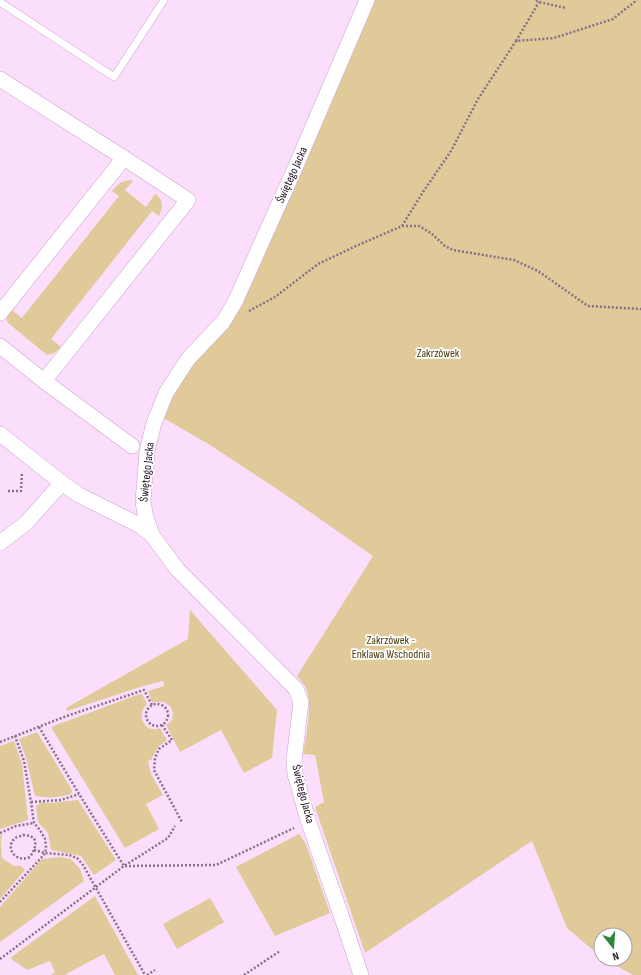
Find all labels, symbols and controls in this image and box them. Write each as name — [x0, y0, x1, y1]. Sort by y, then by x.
street label: Świętego Jacka — [273, 144, 311, 205]
park label: Zakrzówek — [417, 346, 460, 361]
street label: Świętego Jacka — [136, 441, 158, 503]
park label: Zakrzówek - Enklawa Wschodnia — [352, 633, 431, 662]
street label: Świętego Jacka — [288, 763, 318, 825]
north arrow — [593, 927, 633, 967]
text: N — [611, 949, 620, 963]

